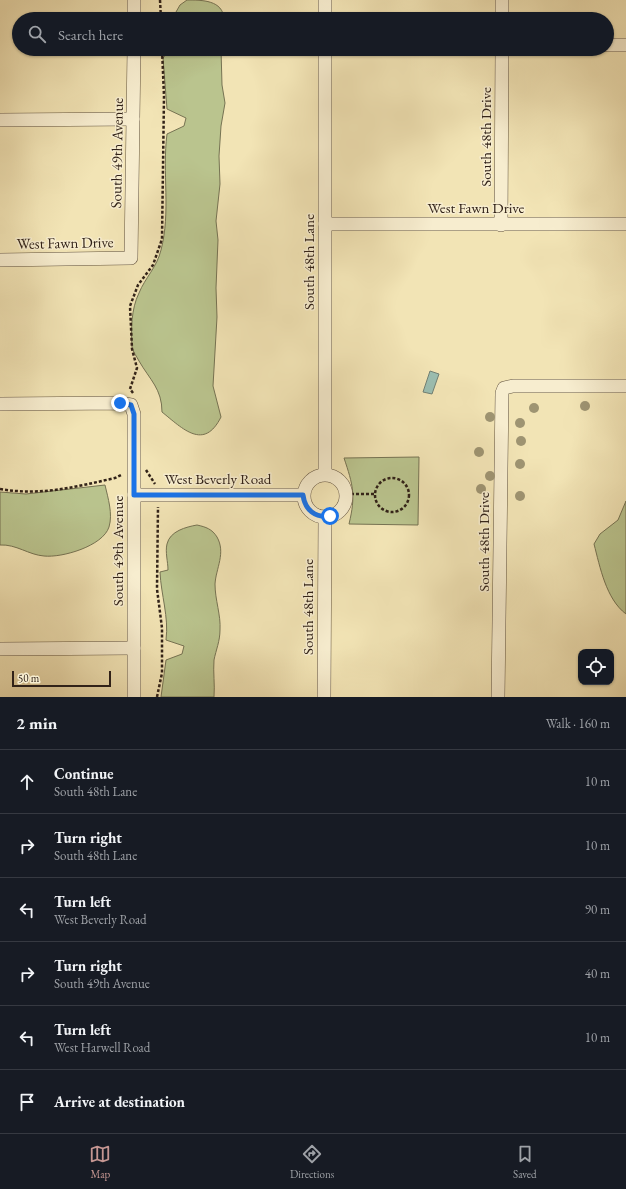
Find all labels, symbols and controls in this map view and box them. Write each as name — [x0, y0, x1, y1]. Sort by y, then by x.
search box — [12, 12, 614, 56]
icon: search — [26, 23, 48, 45]
text: Search here — [58, 25, 123, 44]
street label: South 48th Drive — [476, 87, 495, 187]
street label: South 49th Avenue — [106, 97, 127, 208]
street label: West Fawn Drive — [428, 198, 525, 217]
street label: South 48th Lane — [299, 214, 318, 310]
street label: West Fawn Drive — [16, 232, 114, 253]
route end — [111, 394, 129, 412]
street label: West Beverly Road — [165, 469, 272, 488]
street label: South 48th Drive — [474, 492, 493, 592]
street label: South 49th Avenue — [108, 496, 127, 606]
route start — [321, 507, 339, 525]
street label: South 48th Lane — [298, 559, 317, 655]
map controls — [578, 649, 614, 685]
button: locate — [578, 649, 614, 685]
scale bar — [12, 669, 111, 688]
text: 50 m — [18, 671, 39, 685]
text: 2 min — [16, 712, 57, 734]
text: Walk · 160 m — [546, 715, 610, 732]
text: Continue — [54, 764, 114, 783]
icon: ahead — [16, 771, 38, 793]
text: 10 m — [585, 773, 610, 790]
text: South 48th Lane — [54, 783, 137, 800]
text: Turn right — [54, 828, 122, 847]
icon: right — [16, 835, 38, 857]
text: 10 m — [585, 837, 610, 854]
text: South 48th Lane — [54, 847, 137, 864]
text: Turn left — [54, 892, 111, 911]
icon: left — [16, 899, 38, 921]
text: 90 m — [585, 901, 610, 918]
text: West Beverly Road — [54, 911, 147, 928]
text: Turn right — [54, 956, 122, 975]
icon: right — [16, 963, 38, 985]
text: 40 m — [585, 965, 610, 982]
text: South 49th Avenue — [54, 975, 150, 992]
text: Turn left — [54, 1020, 111, 1039]
icon: left — [16, 1027, 38, 1049]
text: 10 m — [585, 1029, 610, 1046]
text: West Harwell Road — [54, 1039, 150, 1056]
icon: arrive — [16, 1091, 38, 1113]
text: Arrive at destination — [54, 1092, 185, 1111]
tab: Map — [89, 1143, 111, 1181]
tab: Directions — [290, 1143, 334, 1181]
tab: Saved — [513, 1143, 537, 1181]

